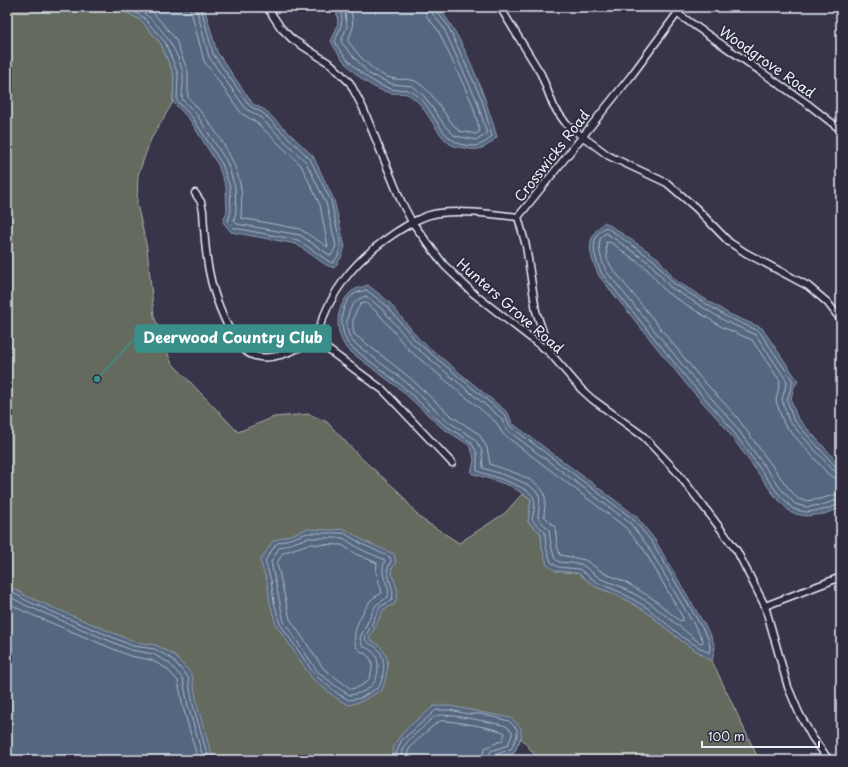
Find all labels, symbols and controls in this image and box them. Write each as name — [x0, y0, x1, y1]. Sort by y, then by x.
street label: Woodgrove Road — [715, 21, 820, 103]
street label: Crosswicks Road — [509, 105, 594, 206]
street label: Hunters Grove Road — [452, 253, 568, 358]
callout: Deerwood Country Club — [135, 325, 331, 352]
text: Deerwood Country Club — [143, 325, 323, 348]
scale bar — [702, 723, 819, 749]
text: 100 m — [708, 727, 745, 745]

